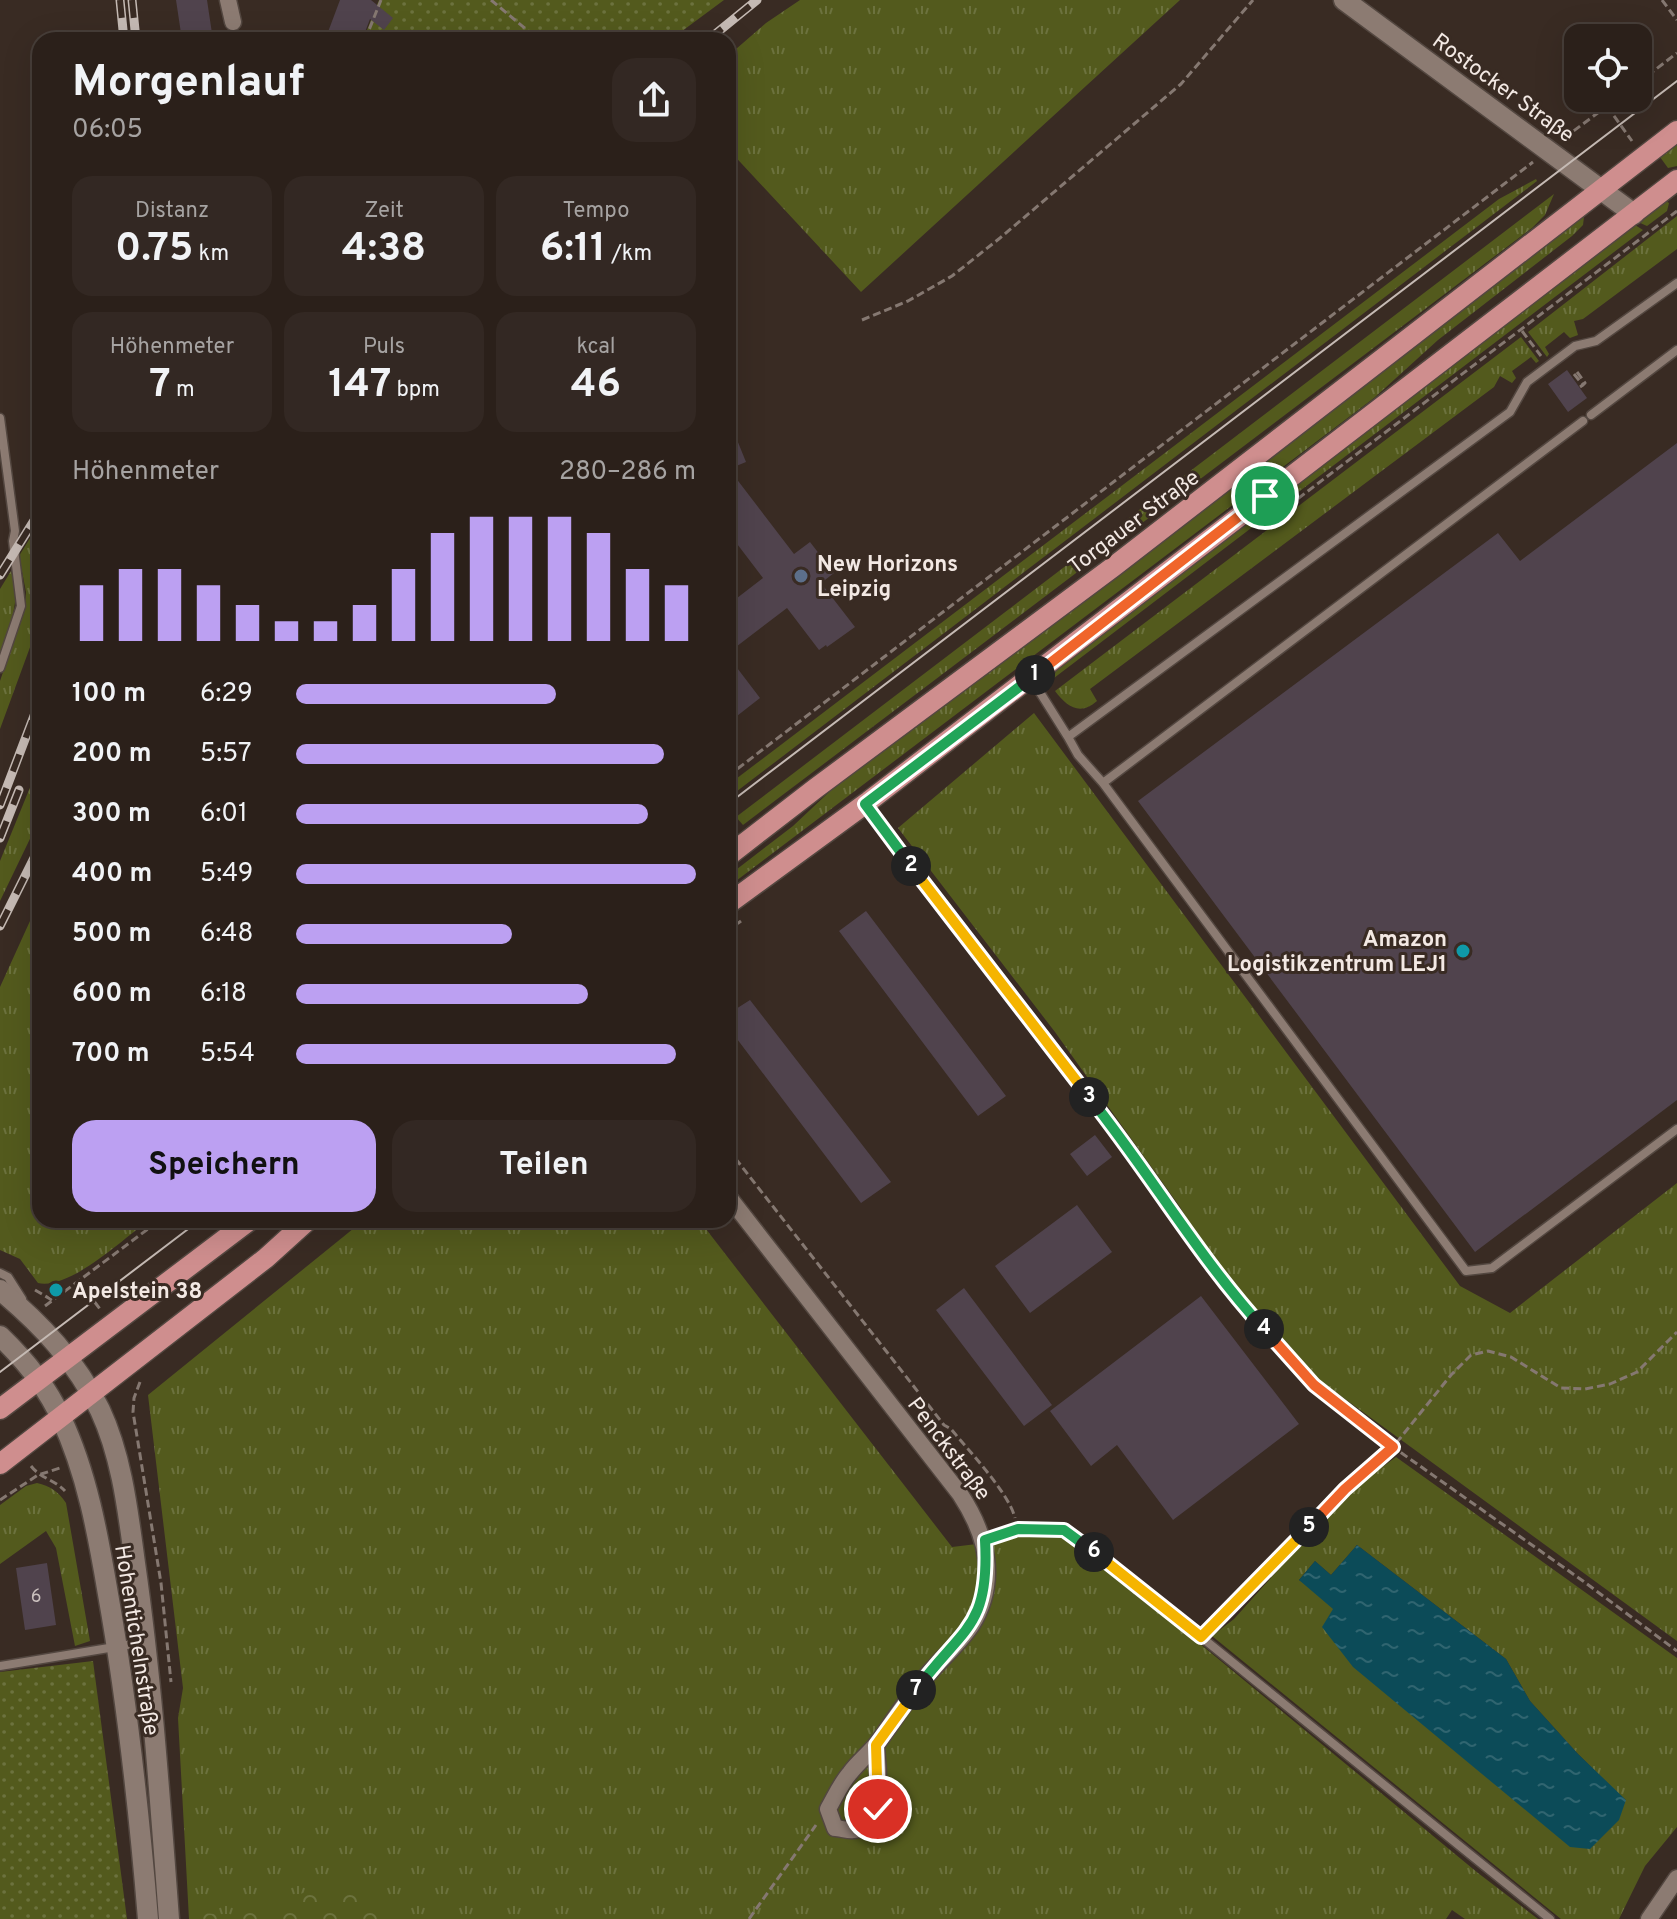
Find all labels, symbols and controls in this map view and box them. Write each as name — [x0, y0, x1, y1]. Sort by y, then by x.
map controls — [1564, 24, 1652, 112]
button: locate — [1564, 24, 1652, 112]
street label: Rostocker Straße — [1426, 28, 1579, 150]
text: Morgenlauf — [72, 56, 304, 112]
button: share — [612, 58, 696, 142]
text: 06:05 — [72, 114, 143, 147]
text: Distanz — [135, 198, 209, 225]
text: Zeit — [364, 198, 404, 225]
text: Tempo — [563, 198, 629, 225]
text: 0.75 — [115, 225, 193, 275]
text: 4:38 — [342, 225, 426, 275]
text: 6:11 — [540, 225, 606, 275]
text: km — [193, 241, 229, 268]
text: /km — [606, 241, 652, 268]
text: Höhenmeter — [110, 334, 234, 361]
text: Puls — [363, 334, 405, 361]
text: kcal — [576, 334, 616, 361]
text: 7 — [149, 361, 171, 411]
text: 147 — [328, 361, 391, 411]
text: 46 — [571, 361, 621, 411]
text: m — [171, 377, 195, 404]
text: bpm — [391, 377, 440, 404]
text: Höhenmeter — [72, 456, 219, 489]
text: 280–286 m — [559, 456, 696, 489]
pin — [1231, 462, 1299, 530]
street label: Torgauer Straße — [1064, 465, 1205, 581]
icon: arrive — [1243, 474, 1287, 518]
place label: New Horizons Leipzig — [817, 552, 958, 604]
marker: New Horizons Leipzig — [792, 567, 810, 585]
pin: 1 — [1015, 655, 1055, 695]
text: 1 — [1031, 661, 1039, 688]
text: 100 m — [72, 678, 146, 711]
text: 6:29 — [200, 678, 253, 711]
text: 200 m — [72, 738, 151, 771]
text: 5:57 — [200, 738, 251, 771]
text: 300 m — [72, 798, 151, 831]
text: 6:01 — [200, 798, 248, 831]
pin: 2 — [891, 846, 931, 886]
text: 2 — [904, 852, 918, 879]
text: 400 m — [72, 858, 152, 891]
text: 5:49 — [200, 858, 253, 891]
text: 500 m — [72, 918, 151, 951]
text: 6:48 — [200, 918, 253, 951]
place label: Amazon Logistikzentrum LEJ1 — [1227, 927, 1447, 979]
marker: Amazon Logistikzentrum LEJ1 — [1454, 942, 1472, 960]
text: 600 m — [72, 978, 152, 1011]
text: 6:18 — [200, 978, 247, 1011]
text: 700 m — [72, 1038, 150, 1071]
text: 5:54 — [200, 1038, 255, 1071]
pin: 3 — [1069, 1077, 1109, 1117]
text: 3 — [1082, 1083, 1096, 1110]
button: Speichern — [72, 1120, 376, 1212]
button: Teilen — [392, 1120, 696, 1212]
place label: Apelstein 38 — [72, 1279, 202, 1306]
marker: Apelstein 38 — [47, 1281, 65, 1299]
pin: 4 — [1244, 1309, 1284, 1349]
text: 4 — [1257, 1315, 1271, 1342]
street label: Penckstraße — [900, 1393, 996, 1506]
pin: 5 — [1289, 1507, 1329, 1547]
text: 5 — [1302, 1513, 1316, 1540]
pin: 6 — [1074, 1532, 1114, 1572]
text: 6 — [1087, 1538, 1101, 1565]
street label: Hohentichelnstraße — [107, 1543, 164, 1738]
house number: 6 — [31, 1586, 41, 1609]
pin: 7 — [896, 1670, 936, 1710]
text: 7 — [910, 1676, 922, 1703]
pin — [844, 1775, 912, 1843]
icon: check — [856, 1787, 900, 1831]

